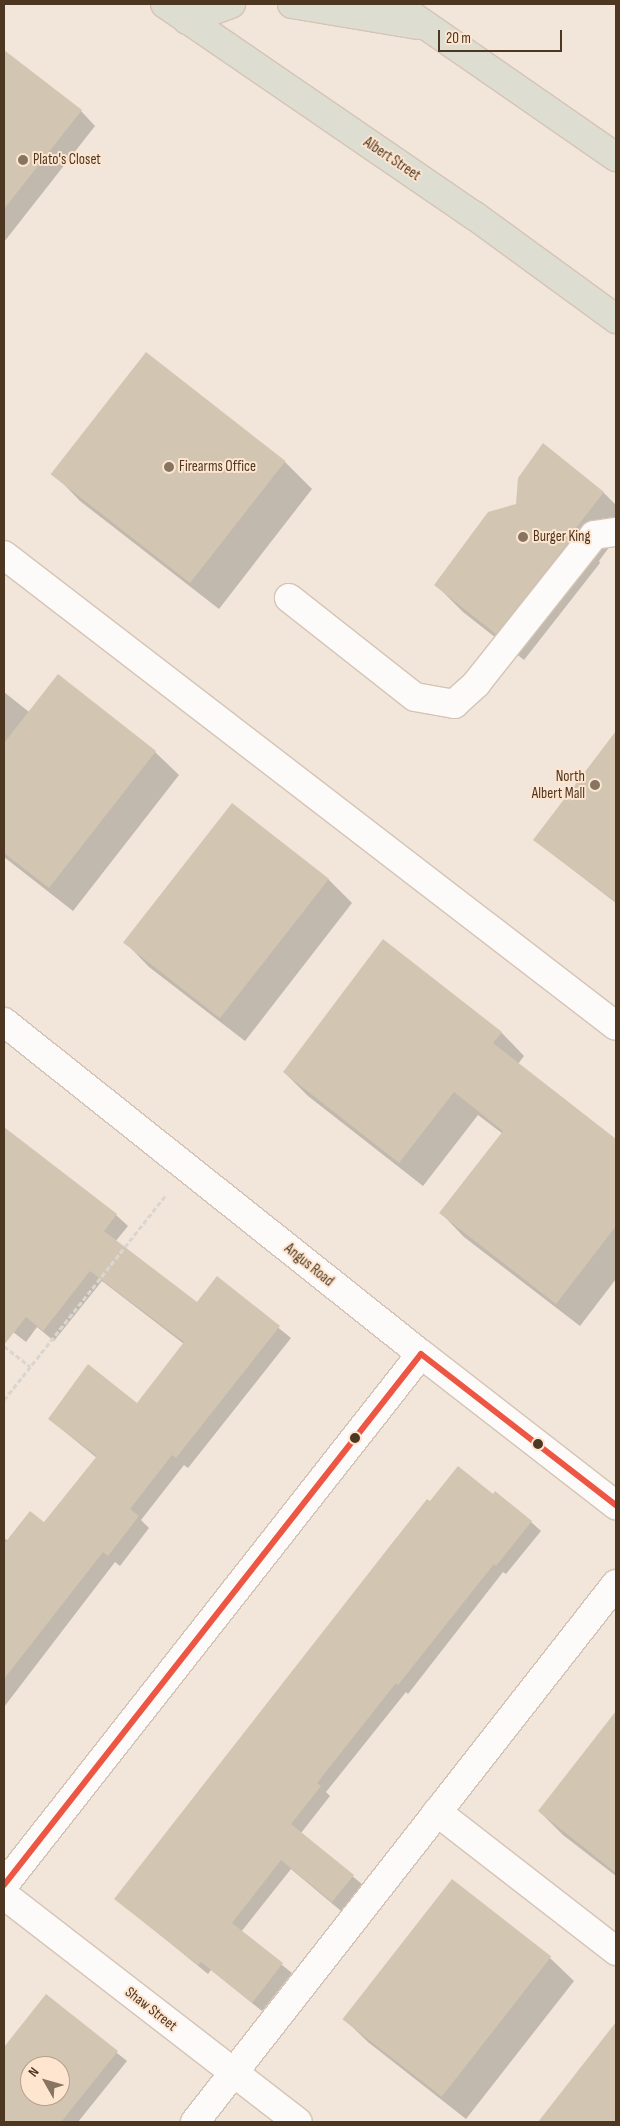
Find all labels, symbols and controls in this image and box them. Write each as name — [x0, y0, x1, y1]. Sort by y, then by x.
scale bar — [440, 20, 564, 52]
text: 20 m — [446, 29, 471, 48]
street label: Albert Street — [360, 133, 424, 185]
place label: Plato's Closet — [33, 151, 101, 169]
marker: Plato's Closet — [17, 154, 29, 166]
place label: Firearms Office — [179, 458, 256, 476]
marker: Firearms Office — [163, 461, 175, 473]
place label: Burger King — [533, 528, 591, 546]
marker: Burger King — [517, 531, 529, 543]
place label: North Albert Mall — [532, 767, 585, 802]
marker: North Albert Mall — [589, 779, 601, 791]
street label: Angus Road — [281, 1240, 337, 1290]
unlabelled marker — [350, 1433, 360, 1443]
unlabelled marker — [533, 1439, 543, 1449]
street label: Shaw Street — [121, 1983, 181, 2035]
north arrow — [20, 2056, 70, 2106]
text: N — [25, 2064, 43, 2080]

